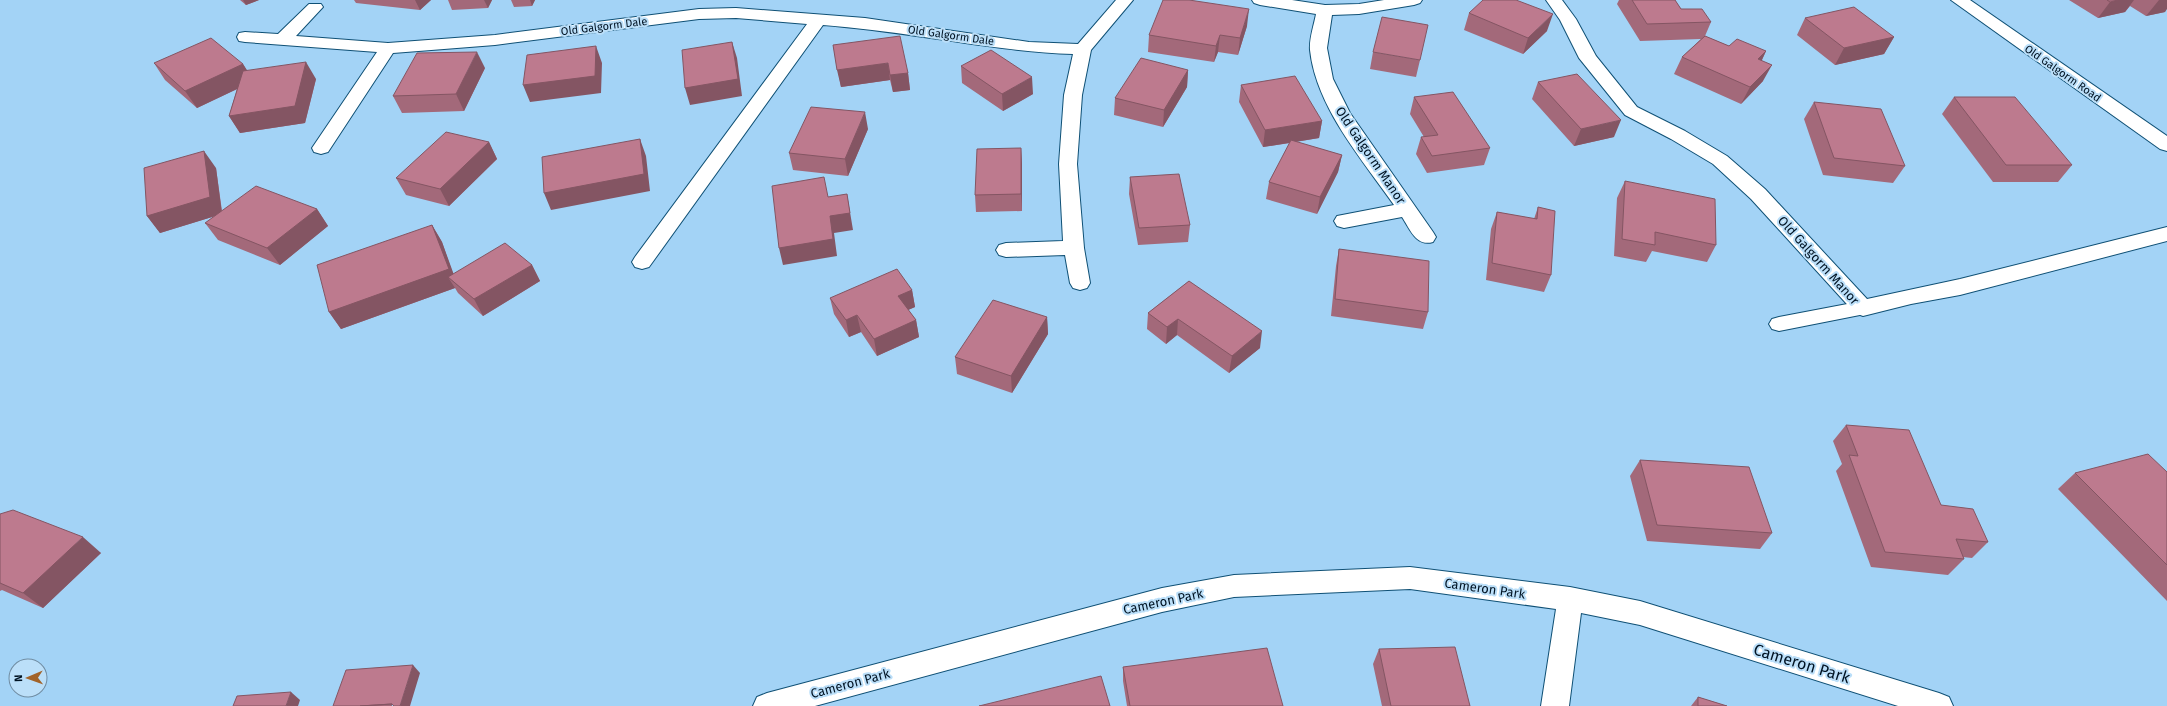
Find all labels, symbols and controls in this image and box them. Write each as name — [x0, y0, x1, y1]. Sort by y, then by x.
street label: Old Galgorm Dale — [560, 15, 648, 38]
street label: Old Galgorm Dale — [907, 23, 995, 48]
street label: Old Galgorm Road — [2022, 42, 2103, 105]
street label: Old Galgorm Manor — [1332, 104, 1409, 207]
street label: Old Galgorm Manor — [1775, 213, 1862, 308]
street label: Cameron Park — [1444, 575, 1527, 602]
street label: Cameron Park — [1122, 586, 1205, 617]
street label: Cameron Park — [1751, 640, 1853, 687]
north arrow — [8, 658, 48, 698]
street label: Cameron Park — [809, 666, 892, 701]
text: N — [12, 674, 25, 682]

